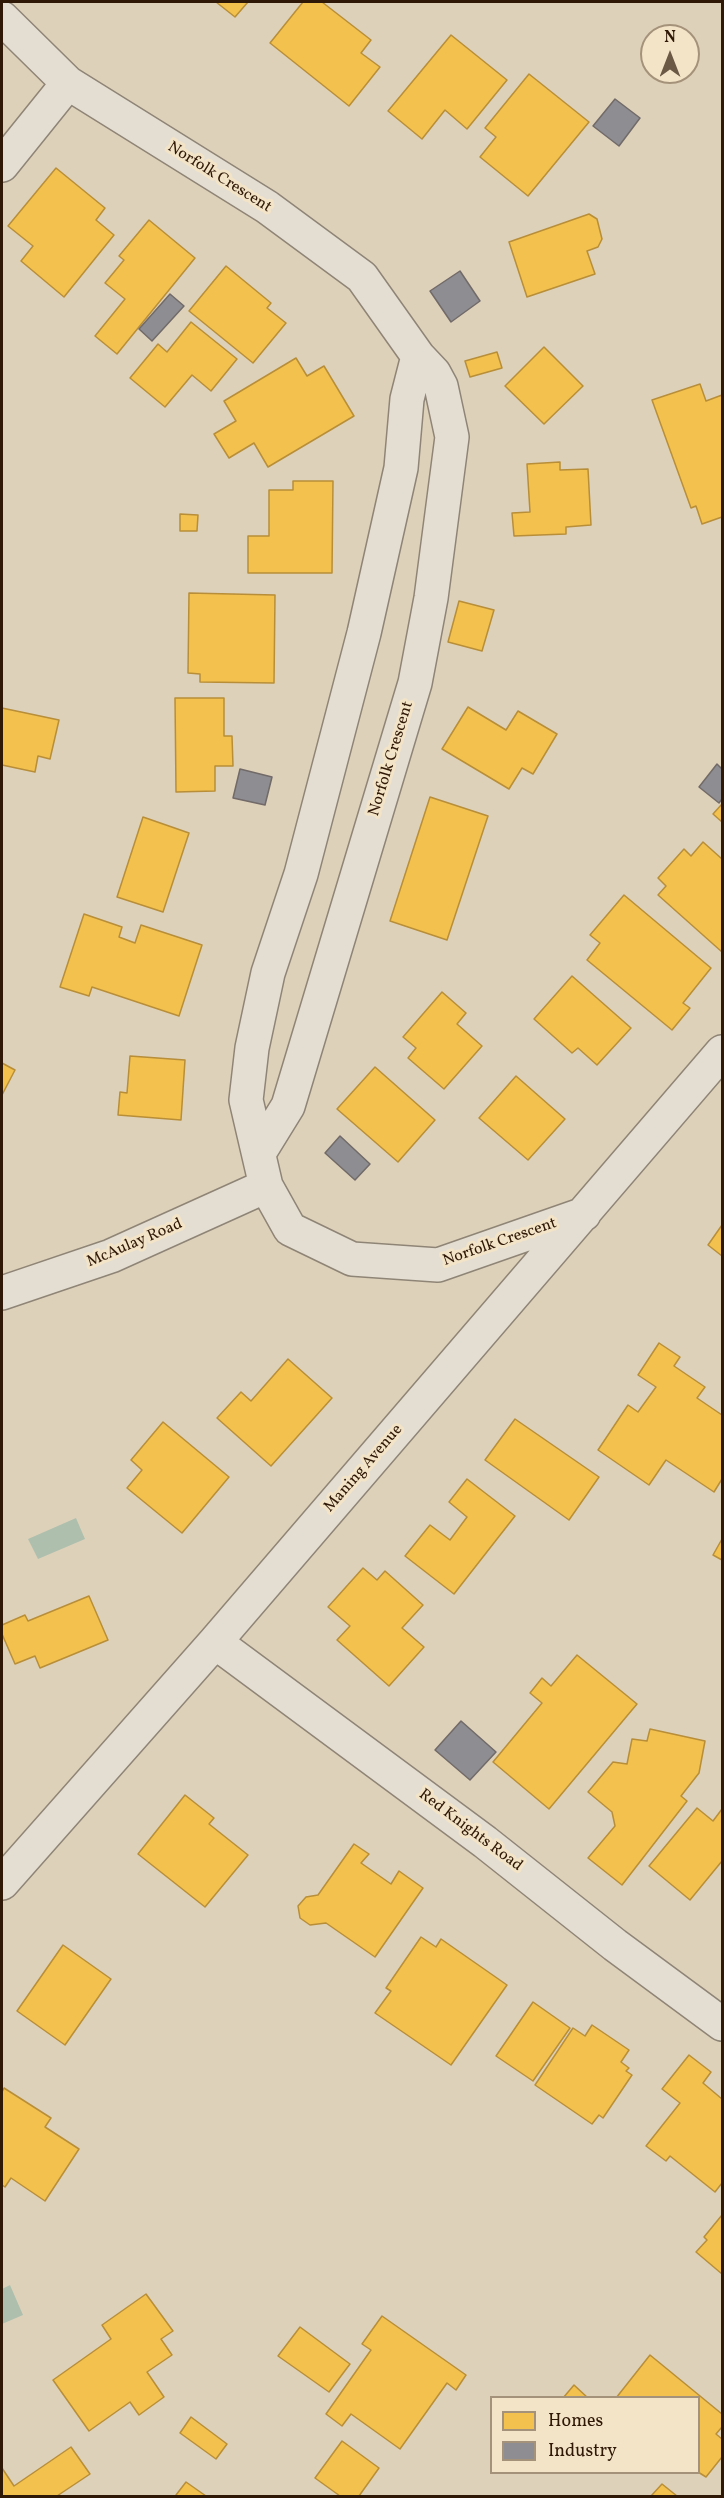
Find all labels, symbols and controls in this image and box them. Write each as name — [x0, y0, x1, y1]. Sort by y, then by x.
north arrow — [640, 24, 700, 84]
text: N — [664, 27, 676, 49]
street label: Norfolk Crescent — [163, 138, 275, 218]
street label: Norfolk Crescent — [365, 699, 419, 819]
street label: McAulay Road — [84, 1215, 186, 1273]
street label: Norfolk Crescent — [441, 1215, 559, 1271]
street label: Maning Avenue — [321, 1421, 407, 1517]
street label: Red Knights Road — [414, 1786, 526, 1876]
legend — [490, 2396, 700, 2474]
text: Homes — [548, 2409, 603, 2434]
text: Industry — [548, 2439, 617, 2464]

